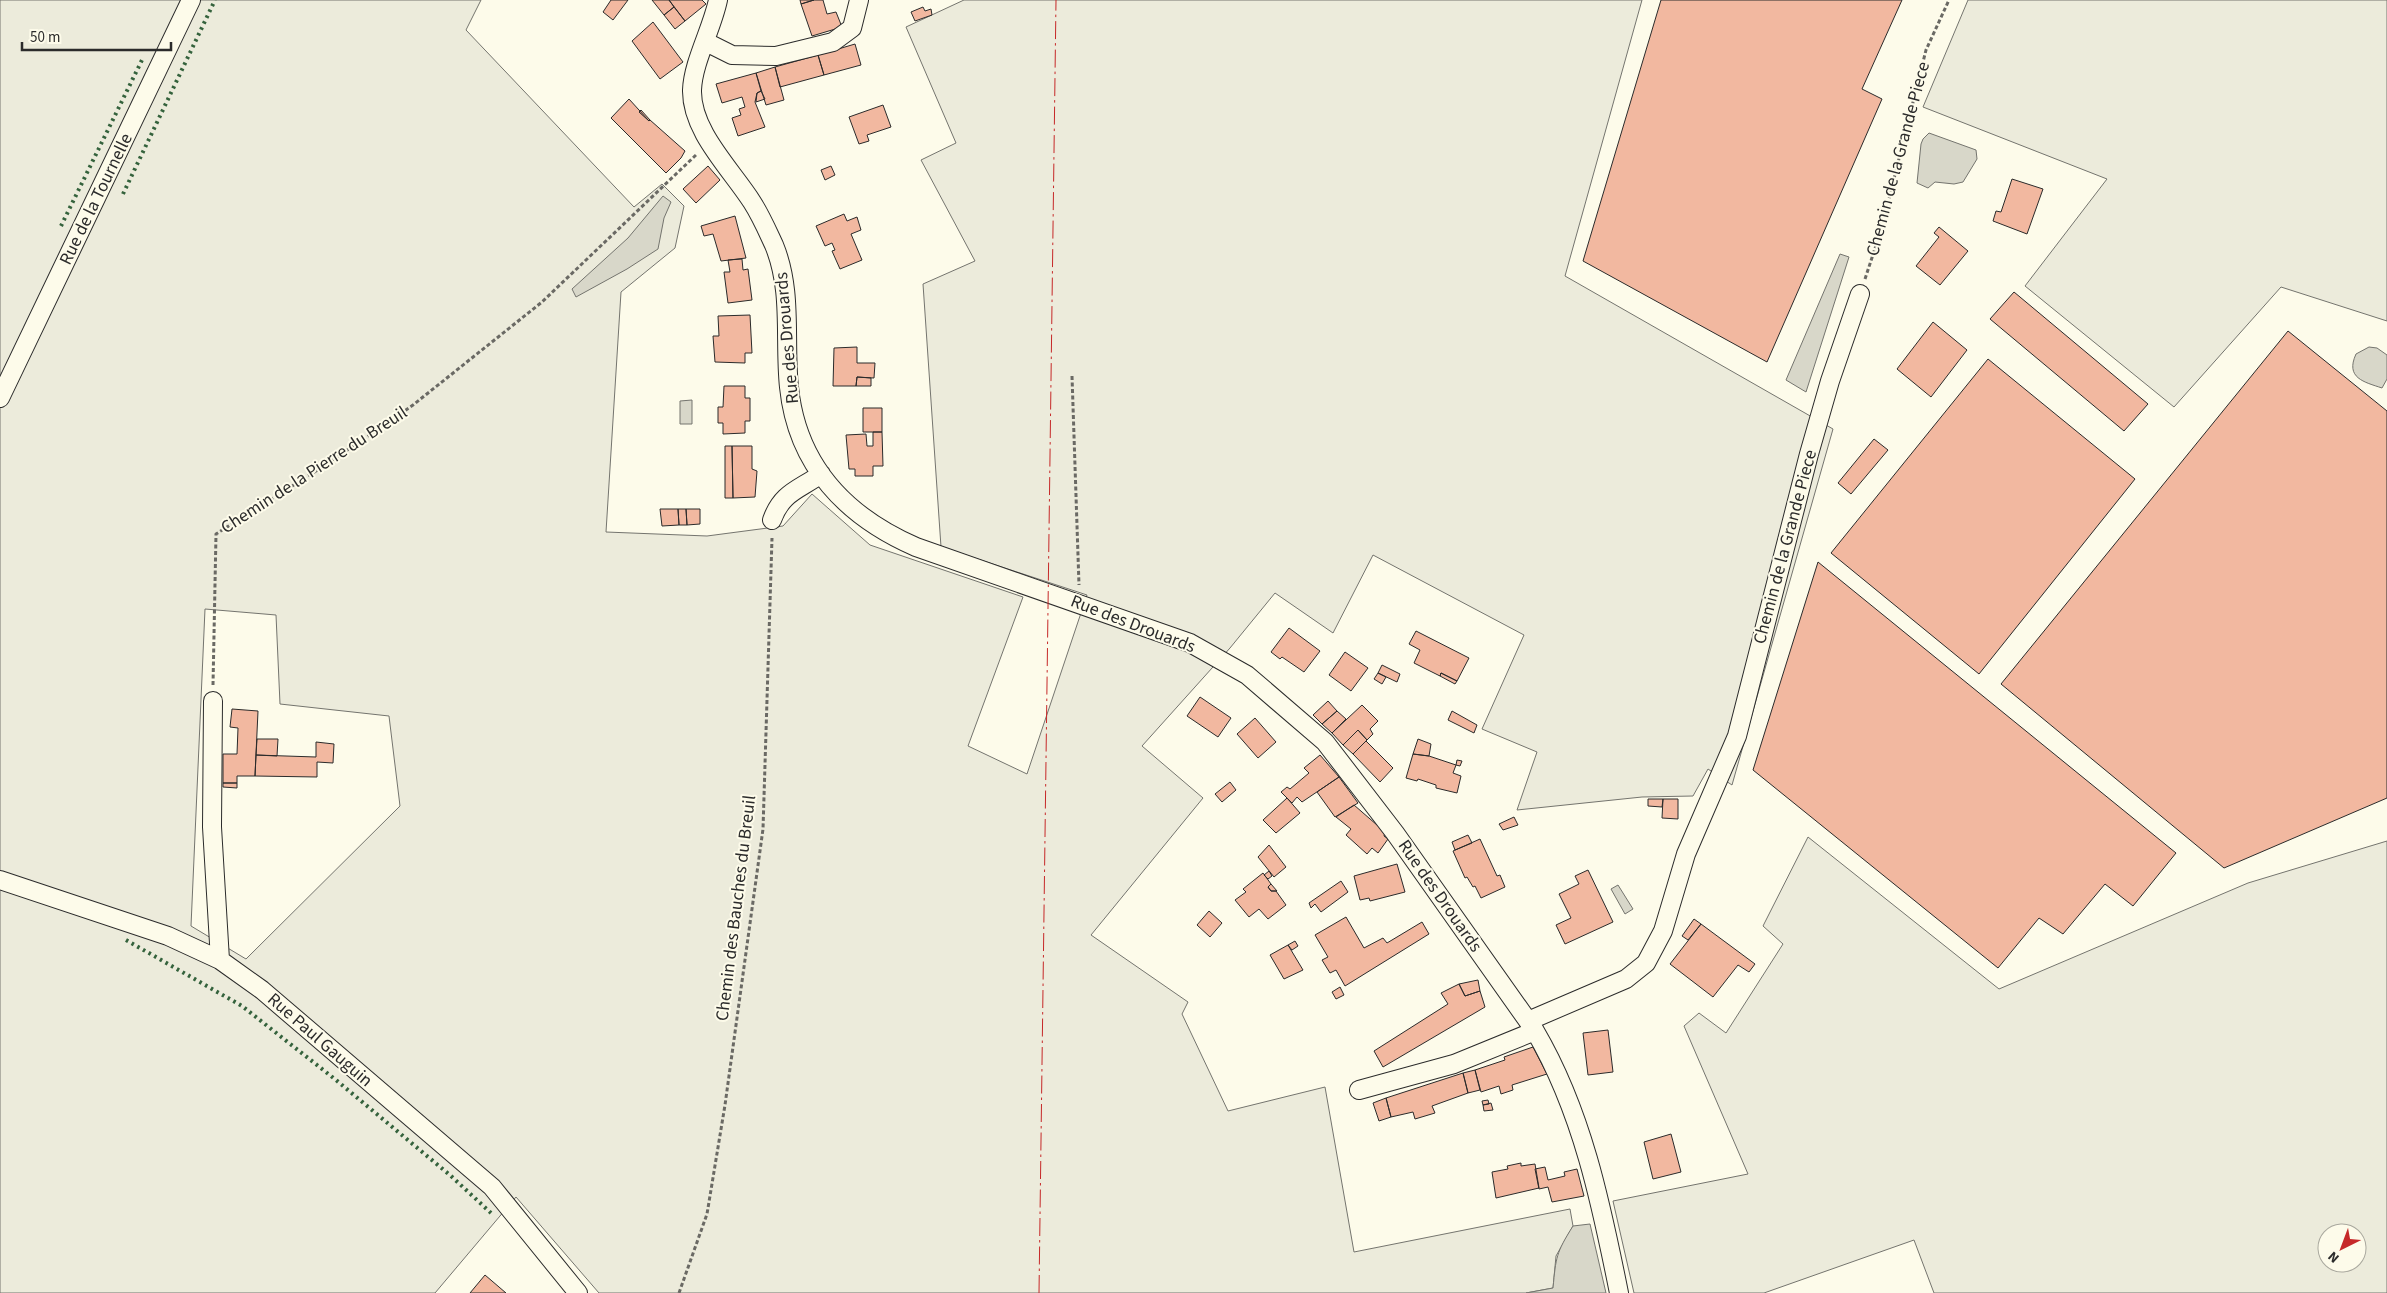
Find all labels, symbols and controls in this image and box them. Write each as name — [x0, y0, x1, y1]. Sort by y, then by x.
scale bar — [22, 20, 171, 52]
text: 50 m — [30, 27, 60, 48]
street label: Chemin de la Grande Piece — [1860, 59, 1936, 259]
street label: Rue de la Tournelle — [53, 129, 139, 269]
street label: Rue des Drouards — [769, 271, 805, 405]
street label: Chemin de la Pierre du Breuil — [216, 400, 412, 540]
street label: Chemin de la Grande Piece — [1747, 447, 1823, 647]
street label: Rue des Drouards — [1067, 589, 1199, 659]
street label: Chemin des Bauches du Breuil — [710, 794, 762, 1022]
street label: Rue des Drouards — [1392, 835, 1488, 957]
street label: Rue Paul Gauguin — [262, 987, 378, 1093]
north arrow — [2317, 1223, 2367, 1273]
text: N — [2324, 1246, 2344, 1267]

